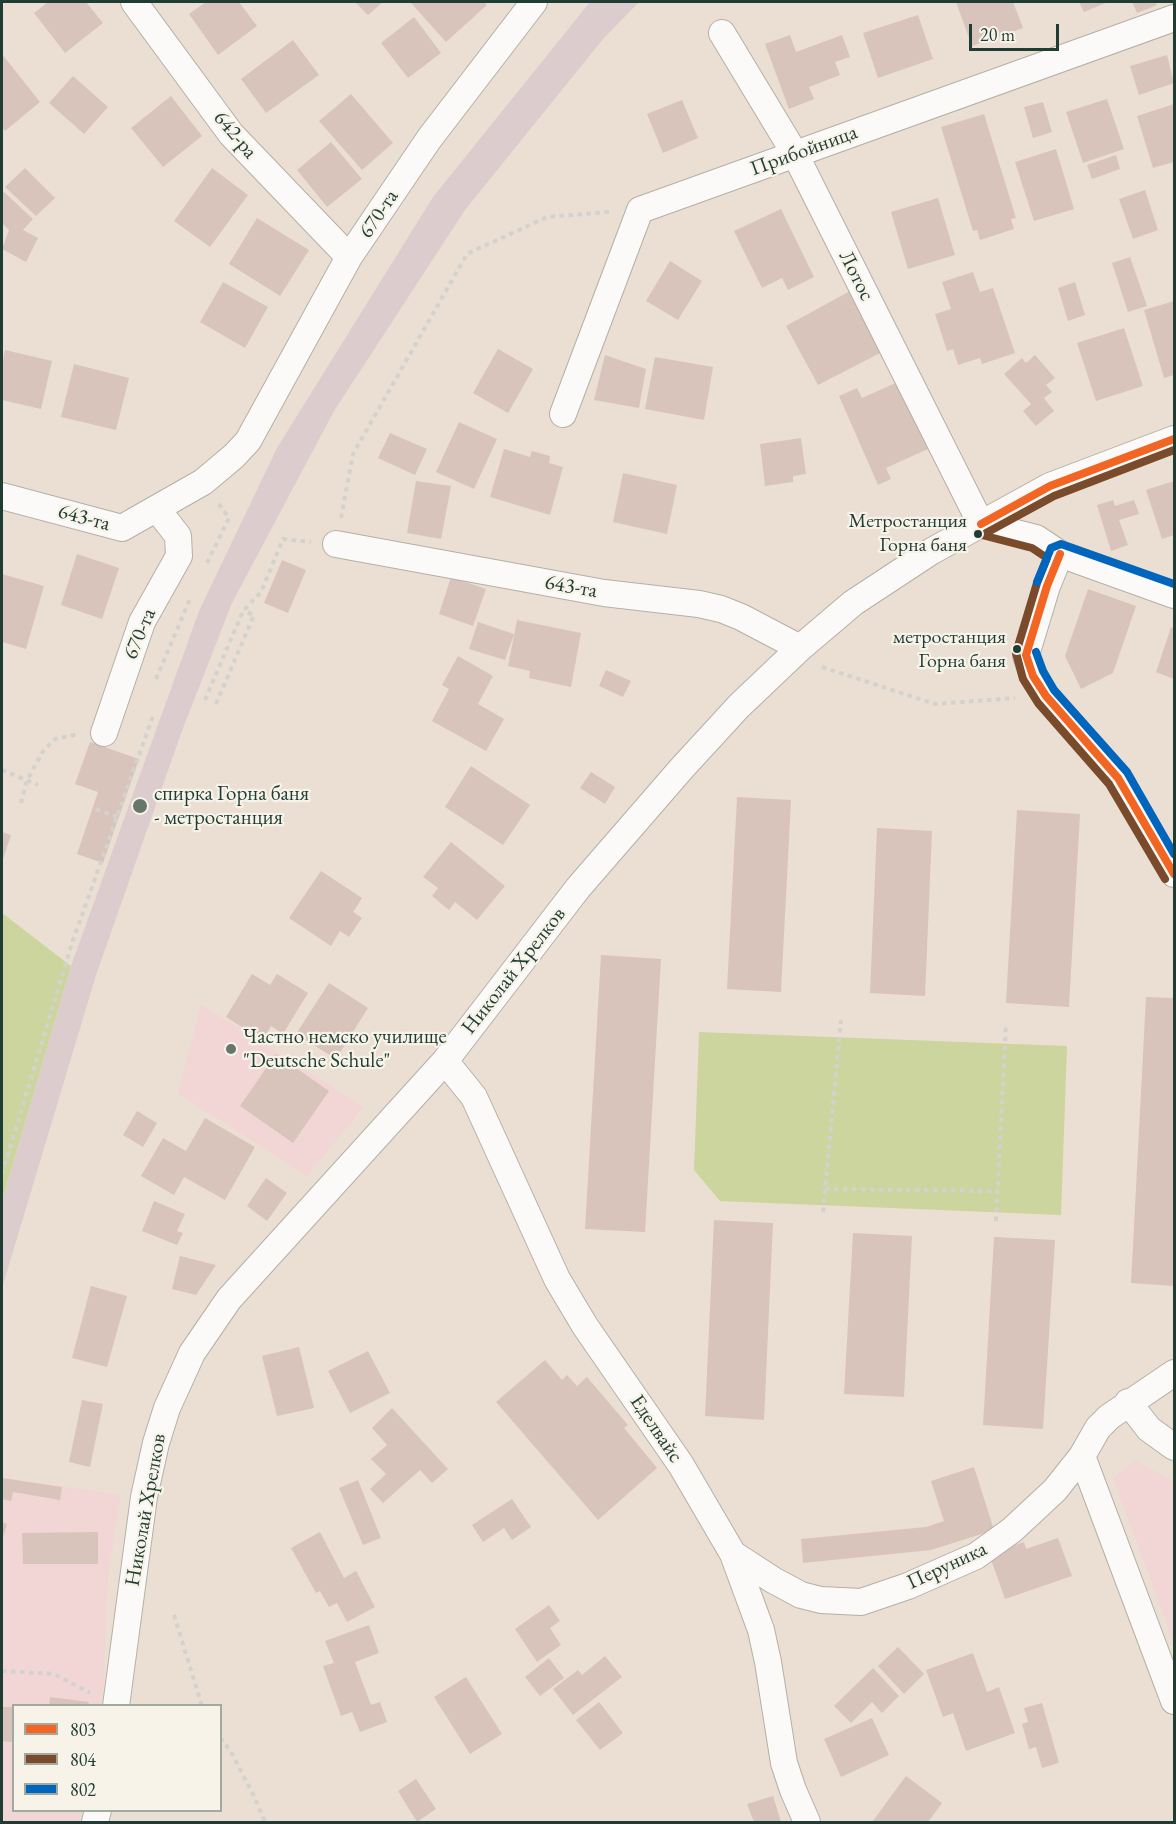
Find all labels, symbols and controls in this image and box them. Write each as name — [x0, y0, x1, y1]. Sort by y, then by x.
scale bar — [972, 12, 1062, 50]
text: 20 m — [980, 23, 1015, 46]
street label: 642-ра — [208, 106, 262, 164]
street label: Прибойница — [747, 120, 861, 182]
street label: 670-та — [354, 185, 404, 243]
street label: Лотос — [833, 247, 879, 305]
street label: 643-та — [55, 499, 113, 537]
place label: Метростанция Горна баня — [849, 510, 967, 557]
marker: Метростанция Горна баня — [972, 528, 984, 540]
street label: 643-та — [543, 570, 599, 604]
street label: 670-та — [118, 605, 162, 663]
place label: метростанция Горна баня — [893, 626, 1006, 673]
marker: метростанция Горна баня — [1011, 643, 1023, 655]
place label: спирка Горна баня - метростанция — [154, 781, 309, 831]
marker: спирка Горна баня - метростанция — [131, 797, 149, 815]
street label: Николай Хрелков — [457, 902, 571, 1040]
place label: Частно немско училище "Deutsche Schule" — [243, 1024, 447, 1074]
marker: Частно немско училище "Deutsche Schule" — [224, 1042, 238, 1056]
street label: Еделвайс — [624, 1390, 688, 1468]
street label: Николай Хрелков — [120, 1432, 172, 1588]
street label: Перуника — [903, 1537, 991, 1595]
legend — [12, 1704, 222, 1812]
text: 803 — [70, 1718, 96, 1741]
text: 804 — [70, 1748, 96, 1771]
text: 802 — [70, 1778, 96, 1801]

